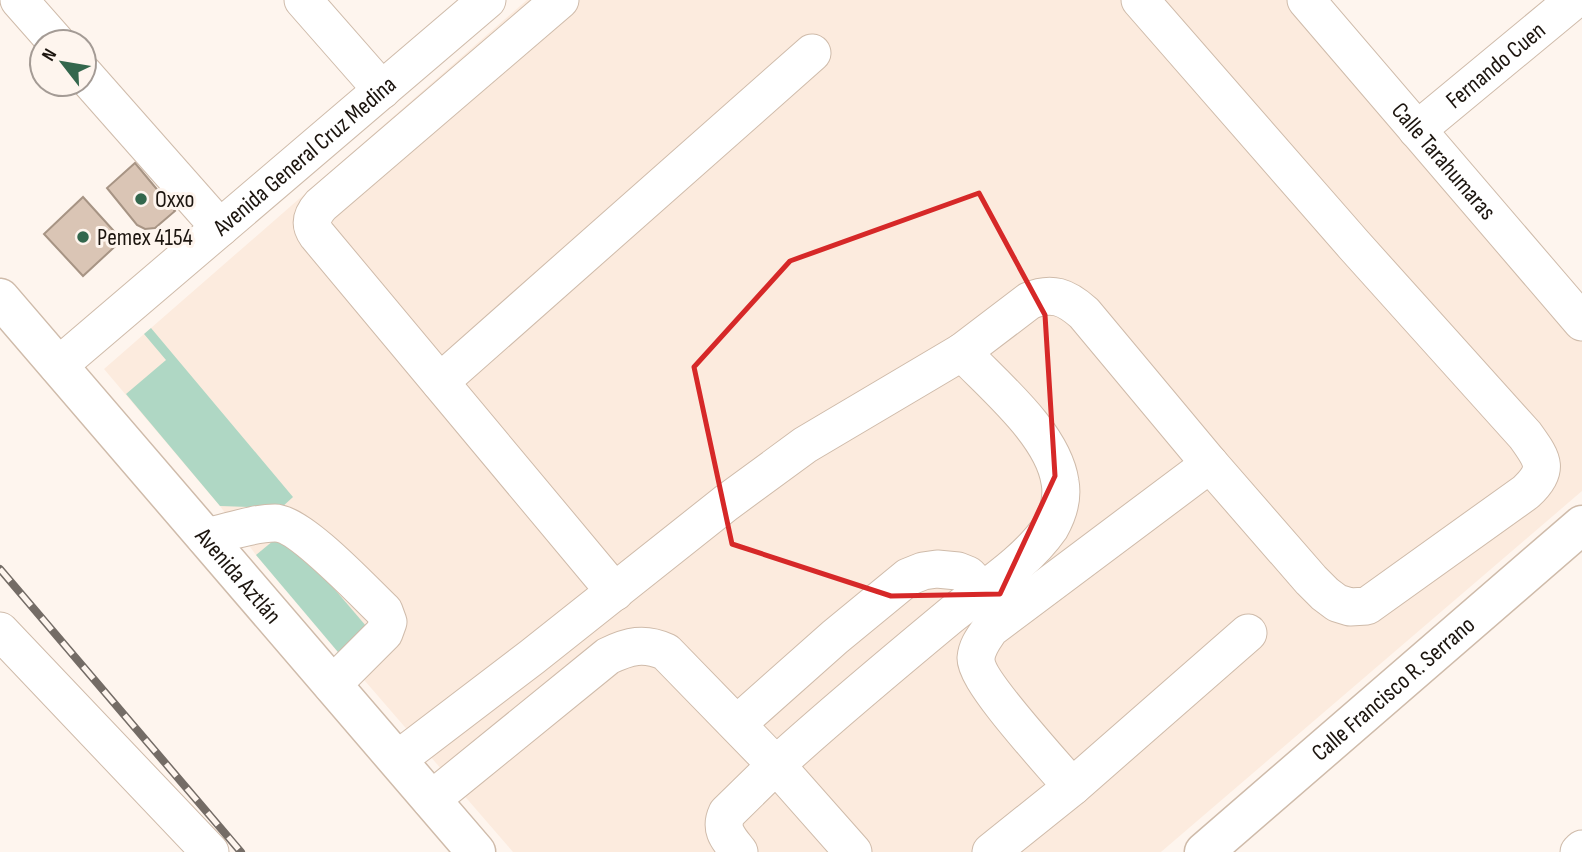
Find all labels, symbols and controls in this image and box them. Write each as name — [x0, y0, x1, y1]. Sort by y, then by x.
street label: Fernando Cuen — [1440, 16, 1552, 115]
north arrow — [28, 28, 98, 98]
text: N — [37, 45, 62, 65]
street label: Avenida General Cruz Medina — [207, 70, 402, 243]
street label: Calle Tarahumaras — [1385, 97, 1502, 226]
place label: Oxxo — [155, 185, 194, 214]
marker: Oxxo — [133, 191, 149, 207]
place label: Pemex 4154 — [97, 223, 193, 252]
marker: Pemex 4154 — [75, 229, 91, 245]
street label: Avenida Aztlán — [188, 521, 287, 630]
street label: Calle Francisco R. Serrano — [1306, 610, 1481, 767]

